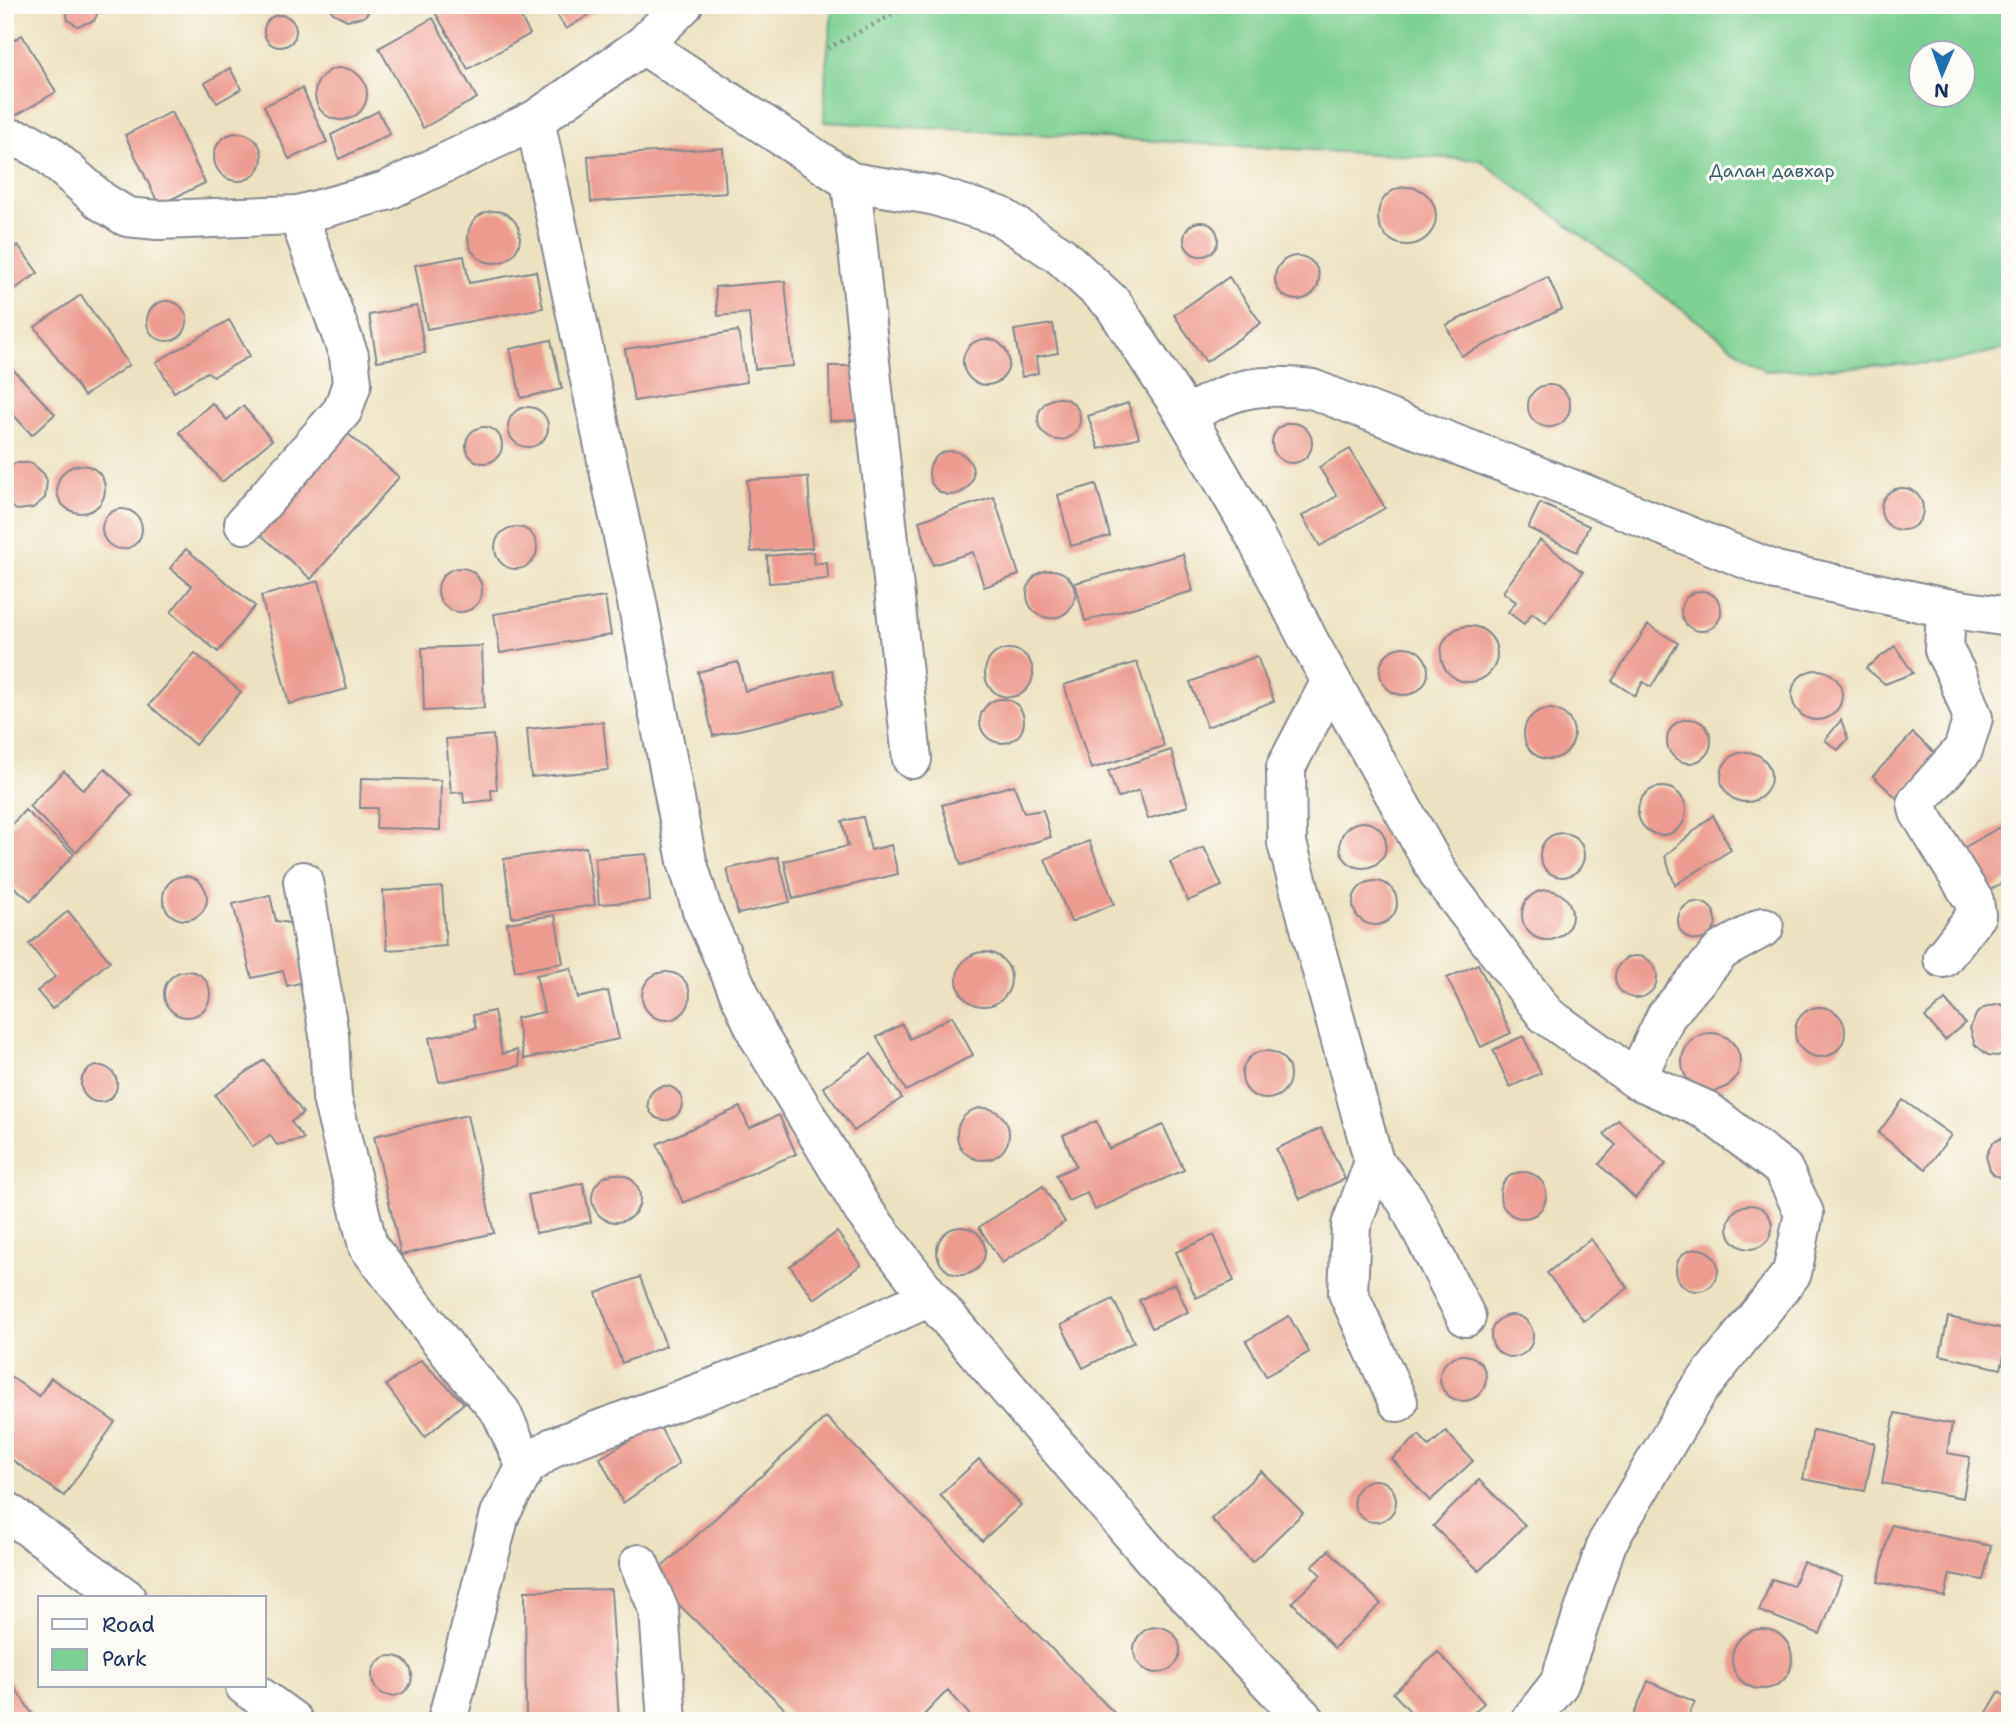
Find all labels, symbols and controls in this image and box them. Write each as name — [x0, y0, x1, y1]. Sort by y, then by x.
north arrow — [1906, 38, 1976, 108]
text: N — [1933, 78, 1949, 103]
park label: Далан давхар — [1709, 159, 1835, 183]
legend — [38, 1596, 266, 1688]
text: Road — [102, 1611, 155, 1639]
text: Park — [102, 1645, 147, 1673]

